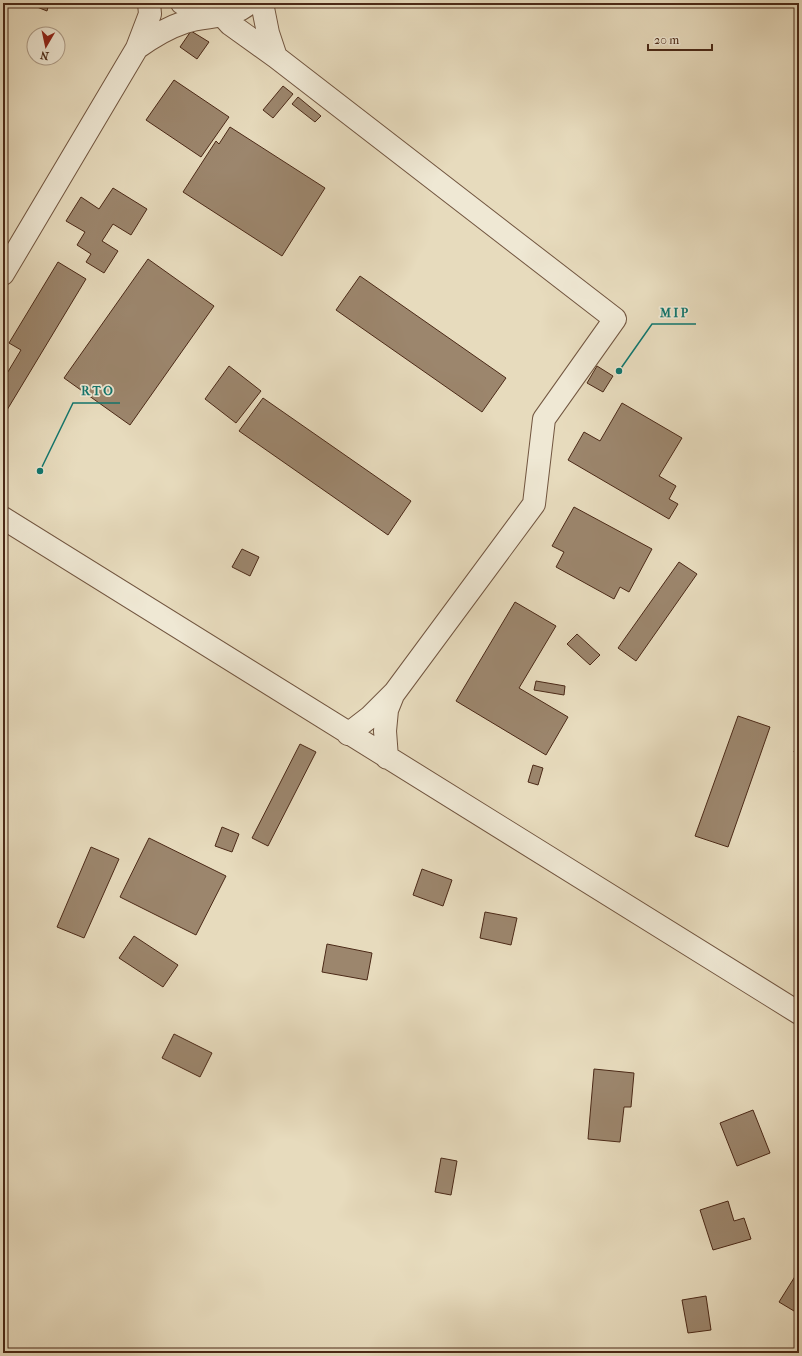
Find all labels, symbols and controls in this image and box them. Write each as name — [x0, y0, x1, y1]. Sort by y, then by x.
north arrow — [26, 26, 66, 66]
scale bar — [648, 26, 712, 52]
text: 20 m — [654, 33, 679, 47]
text: N — [39, 48, 50, 62]
callout: M I P — [652, 300, 696, 324]
text: M I P — [659, 306, 689, 320]
callout: R T O — [73, 379, 120, 403]
text: R T O — [81, 384, 113, 398]

